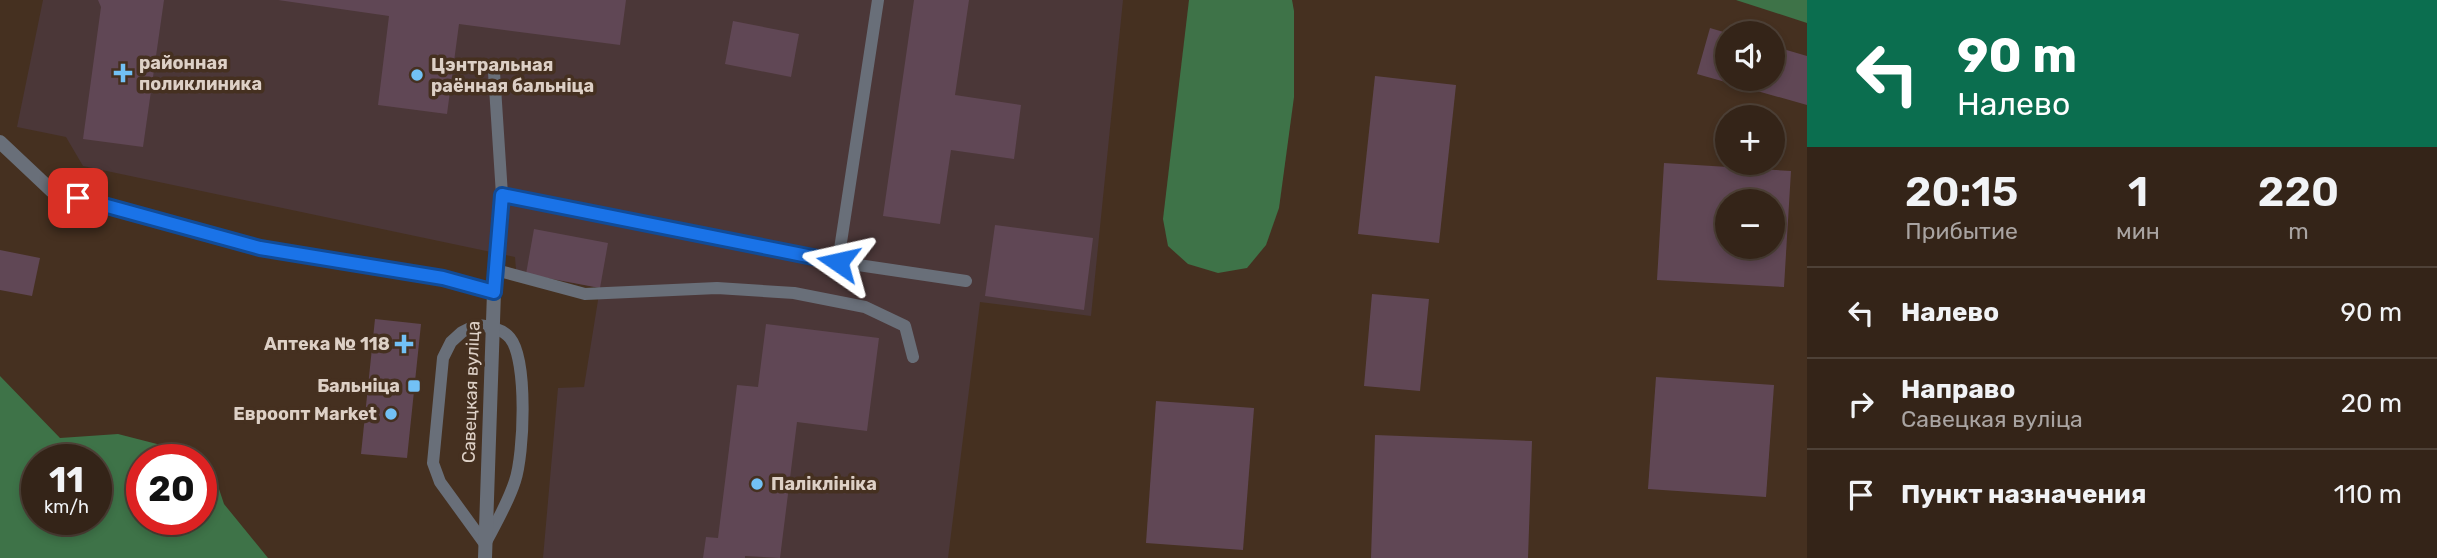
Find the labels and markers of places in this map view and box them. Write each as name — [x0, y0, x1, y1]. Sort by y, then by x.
place label: районная поликлиника — [139, 52, 262, 95]
place label: Цэнтральная раённая бальніца — [431, 54, 594, 97]
marker: районная поликлиника — [113, 63, 133, 83]
marker: Цэнтральная раённая бальніца — [409, 67, 425, 83]
pin — [48, 168, 108, 228]
place label: Аптека № 118 — [264, 333, 390, 355]
marker: Аптека № 118 — [396, 336, 412, 352]
place label: Бальніца — [317, 375, 400, 397]
marker: Бальніца — [406, 378, 422, 394]
place label: Евроопт Market — [233, 403, 377, 425]
marker: Евроопт Market — [383, 406, 399, 422]
place label: Паліклініка — [771, 473, 877, 495]
marker: Паліклініка — [749, 476, 765, 492]

